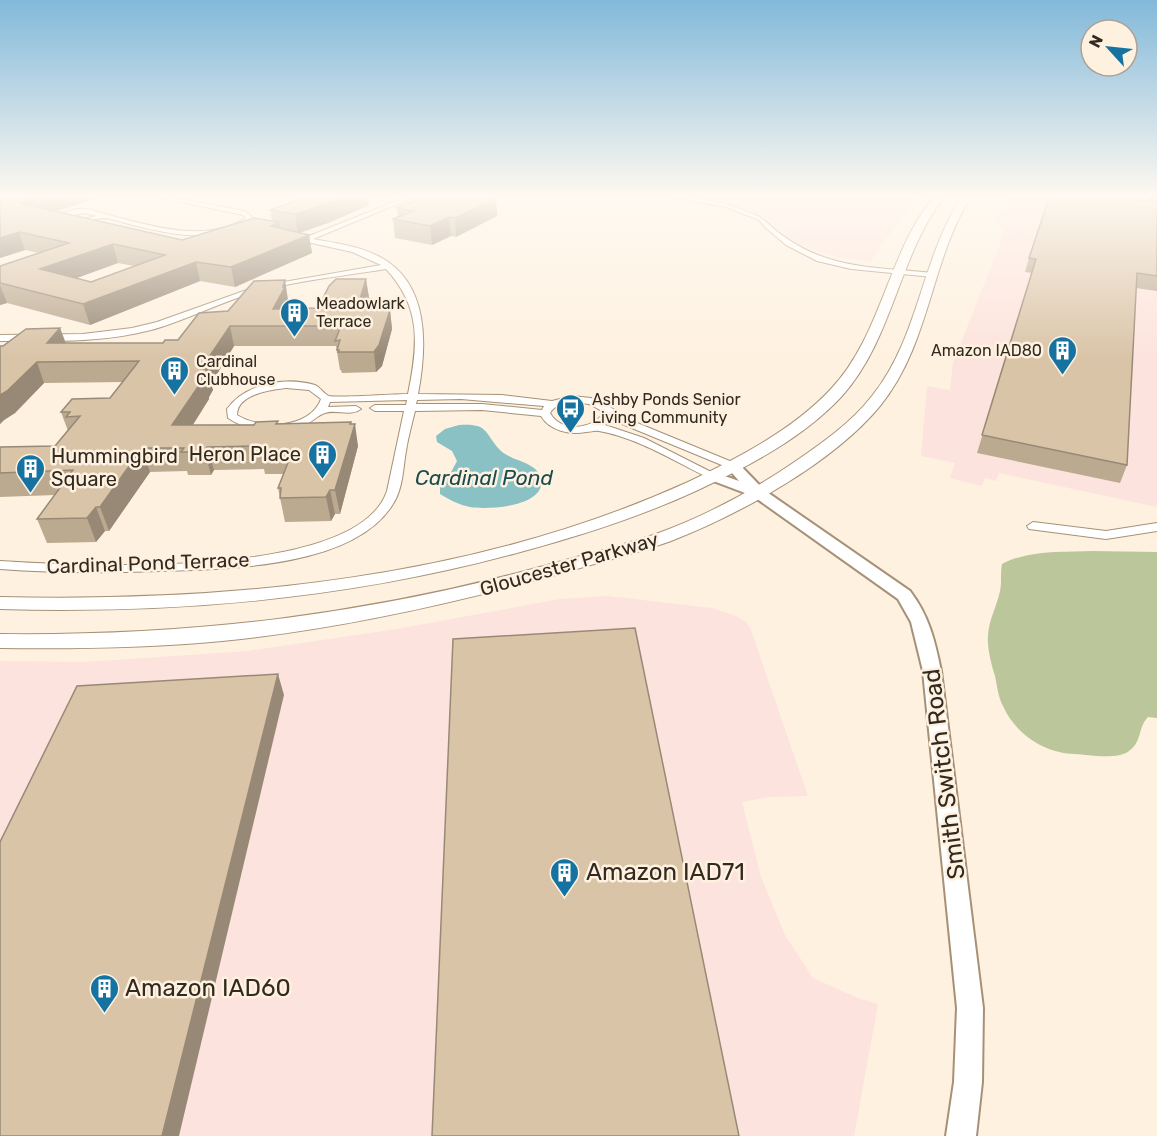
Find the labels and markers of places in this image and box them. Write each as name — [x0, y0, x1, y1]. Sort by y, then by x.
place label: Meadowlark Terrace — [316, 294, 406, 331]
building icon: Meadowlark Terrace — [279, 296, 311, 338]
building icon: Amazon IAD80 — [1047, 334, 1079, 376]
place label: Amazon IAD80 — [931, 341, 1042, 360]
place label: Cardinal Clubhouse — [196, 352, 275, 389]
building icon: Cardinal Clubhouse — [159, 354, 191, 396]
place label: Ashby Ponds Senior Living Community — [592, 390, 741, 427]
bus stop icon: Ashby Ponds Senior Living Community — [555, 392, 587, 434]
building icon: Heron Place — [306, 438, 338, 480]
place label: Heron Place — [189, 442, 301, 466]
place label: Hummingbird Square — [51, 444, 178, 491]
building icon: Hummingbird Square — [14, 452, 46, 494]
building icon: Amazon IAD71 — [549, 856, 581, 898]
place label: Amazon IAD71 — [586, 858, 745, 886]
building icon: Amazon IAD60 — [88, 972, 120, 1014]
place label: Amazon IAD60 — [125, 974, 291, 1002]

